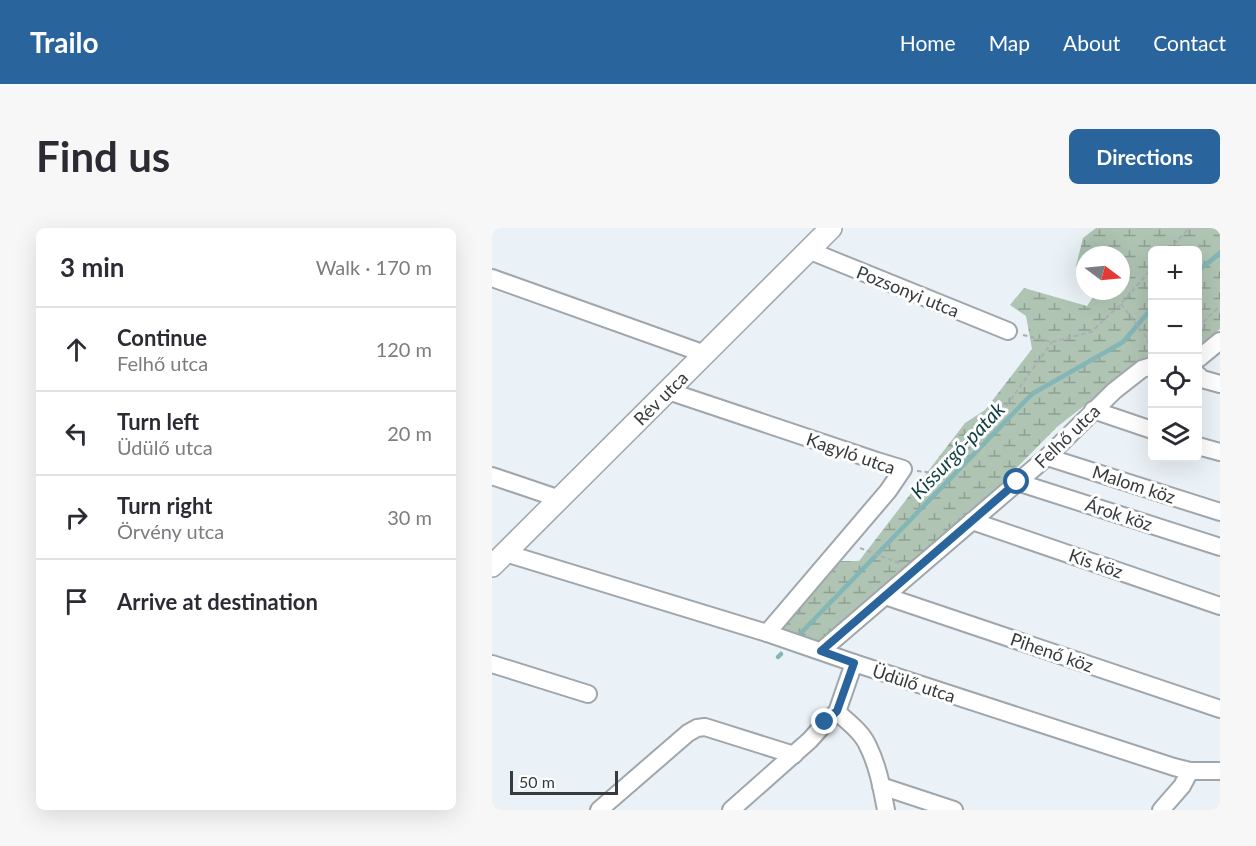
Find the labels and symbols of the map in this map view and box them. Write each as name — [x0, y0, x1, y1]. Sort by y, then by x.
north arrow — [1076, 246, 1130, 300]
street label: Pozsonyi utca — [854, 260, 962, 322]
street label: Rév utca — [629, 366, 692, 430]
water label: Kissurgó-patak — [905, 397, 1009, 503]
street label: Felhő utca — [1030, 400, 1104, 472]
street label: Kagyló utca — [804, 428, 898, 478]
street label: Malom köz — [1090, 460, 1178, 508]
route start — [1003, 468, 1029, 494]
street label: Árok köz — [1083, 493, 1155, 535]
street label: Kis köz — [1066, 544, 1126, 582]
street label: Pihenő köz — [1008, 628, 1096, 676]
street label: Üdülő utca — [870, 659, 958, 707]
route end — [811, 708, 837, 734]
scale bar — [510, 768, 618, 796]

